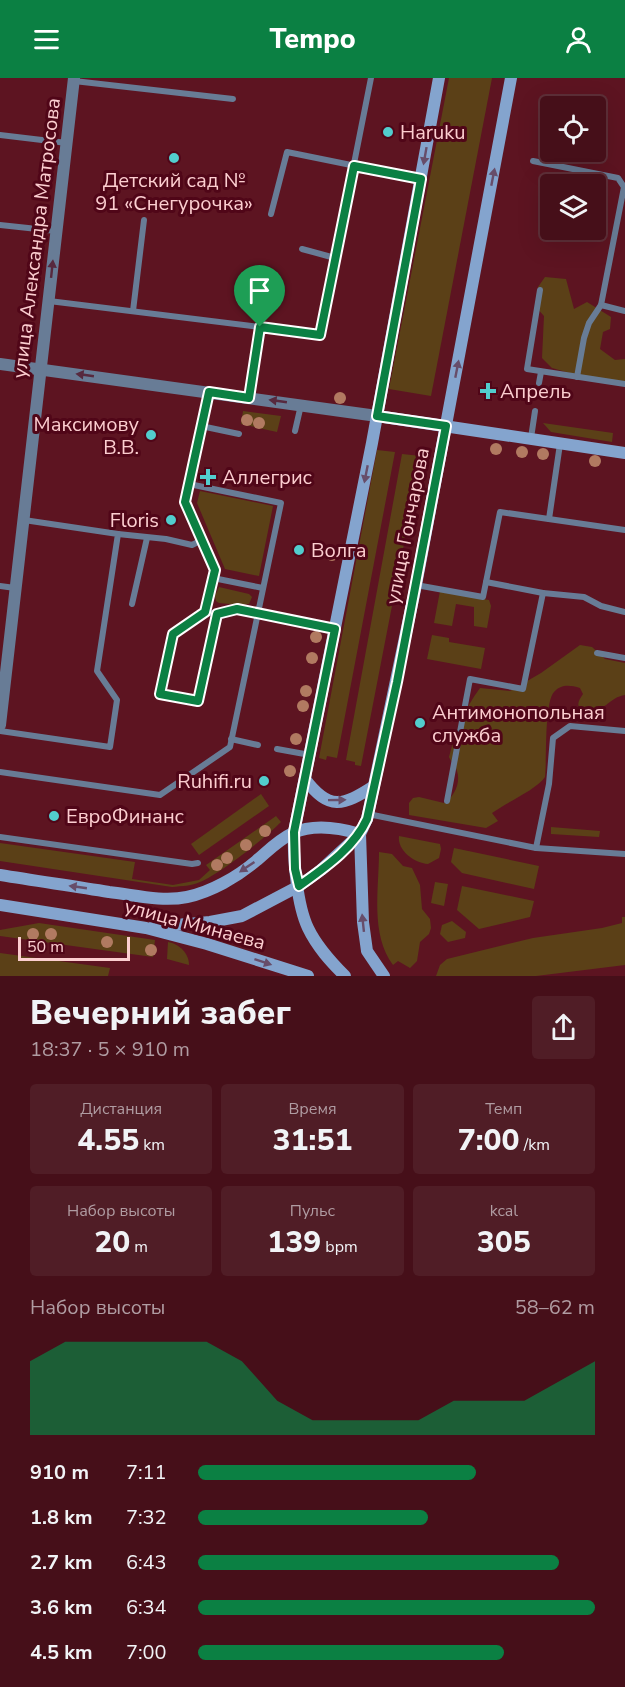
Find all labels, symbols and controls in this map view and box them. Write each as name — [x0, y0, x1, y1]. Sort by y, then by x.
text: Tempo — [269, 21, 356, 58]
icon: menu — [30, 23, 63, 56]
icon: person — [562, 23, 595, 56]
street label: улица Александра Матросова — [6, 96, 67, 380]
map controls — [540, 96, 606, 240]
button: locate — [540, 96, 606, 162]
place label: Haruku — [400, 119, 465, 146]
marker: Haruku — [381, 125, 395, 139]
one-way arrow — [420, 147, 429, 166]
marker: Детский сад № 91 «Снегурочка» — [167, 151, 181, 165]
place label: Детский сад № 91 «Снегурочка» — [95, 167, 253, 217]
one-way arrow — [489, 168, 498, 187]
button: layers — [540, 174, 606, 240]
one-way arrow — [47, 260, 57, 279]
pin — [234, 265, 285, 327]
icon: arrive — [243, 274, 276, 307]
one-way arrow — [453, 359, 462, 378]
one-way arrow — [75, 371, 94, 380]
place label: Апрель — [500, 378, 571, 405]
marker: Апрель — [481, 384, 495, 398]
one-way arrow — [268, 397, 287, 406]
place label: Максимову В.В. — [34, 411, 140, 461]
marker: Максимову В.В. — [144, 428, 158, 442]
street label: улица Гончарова — [379, 445, 436, 607]
place label: Аллегрис — [222, 464, 312, 491]
one-way arrow — [361, 464, 370, 483]
marker: Аллегрис — [199, 468, 217, 486]
place label: Floris — [110, 507, 159, 534]
marker: Floris — [164, 513, 178, 527]
place label: Волга — [311, 537, 367, 564]
marker: Волга — [292, 543, 306, 557]
place label: Антимонопольная служба — [432, 699, 605, 749]
marker: Антимонопольная служба — [413, 716, 427, 730]
place label: Ruhifi.ru — [177, 768, 252, 795]
marker: Ruhifi.ru — [257, 774, 271, 788]
one-way arrow — [328, 796, 347, 805]
place label: ЕвроФинанс — [66, 803, 184, 830]
marker: ЕвроФинанс — [47, 809, 61, 823]
one-way arrow — [240, 861, 256, 873]
one-way arrow — [68, 882, 87, 891]
street label: улица Минаева — [121, 893, 268, 956]
one-way arrow — [359, 914, 368, 933]
scale bar — [18, 934, 130, 962]
text: 50 m — [27, 936, 64, 958]
one-way arrow — [254, 957, 272, 967]
text: Вечерний забег — [30, 991, 291, 1036]
button: share — [532, 996, 595, 1059]
text: 18:37 · 5 × 910 m — [30, 1036, 190, 1063]
text: Дистанция — [80, 1098, 162, 1120]
text: Время — [288, 1098, 337, 1120]
text: Темп — [485, 1098, 522, 1120]
text: 4.55 — [77, 1120, 139, 1161]
text: 31:51 — [273, 1120, 352, 1161]
text: 7:00 — [458, 1120, 520, 1161]
text: km — [139, 1134, 165, 1156]
text: /km — [520, 1134, 550, 1156]
text: Набор высоты — [67, 1200, 175, 1222]
text: Пульс — [290, 1200, 335, 1222]
text: kcal — [490, 1200, 518, 1222]
text: 20 — [94, 1222, 130, 1263]
text: 139 — [267, 1222, 321, 1263]
text: 305 — [477, 1222, 531, 1263]
text: m — [130, 1236, 148, 1258]
text: bpm — [321, 1236, 358, 1258]
text: Набор высоты — [30, 1294, 165, 1321]
text: 58–62 m — [515, 1294, 595, 1321]
text: 910 m — [30, 1459, 89, 1486]
text: 7:11 — [126, 1459, 167, 1486]
text: 1.8 km — [30, 1504, 93, 1531]
text: 7:32 — [126, 1504, 167, 1531]
text: 2.7 km — [30, 1549, 93, 1576]
text: 6:43 — [126, 1549, 167, 1576]
text: 3.6 km — [30, 1594, 93, 1621]
text: 6:34 — [126, 1594, 167, 1621]
text: 4.5 km — [30, 1639, 93, 1666]
text: 7:00 — [126, 1639, 167, 1666]

